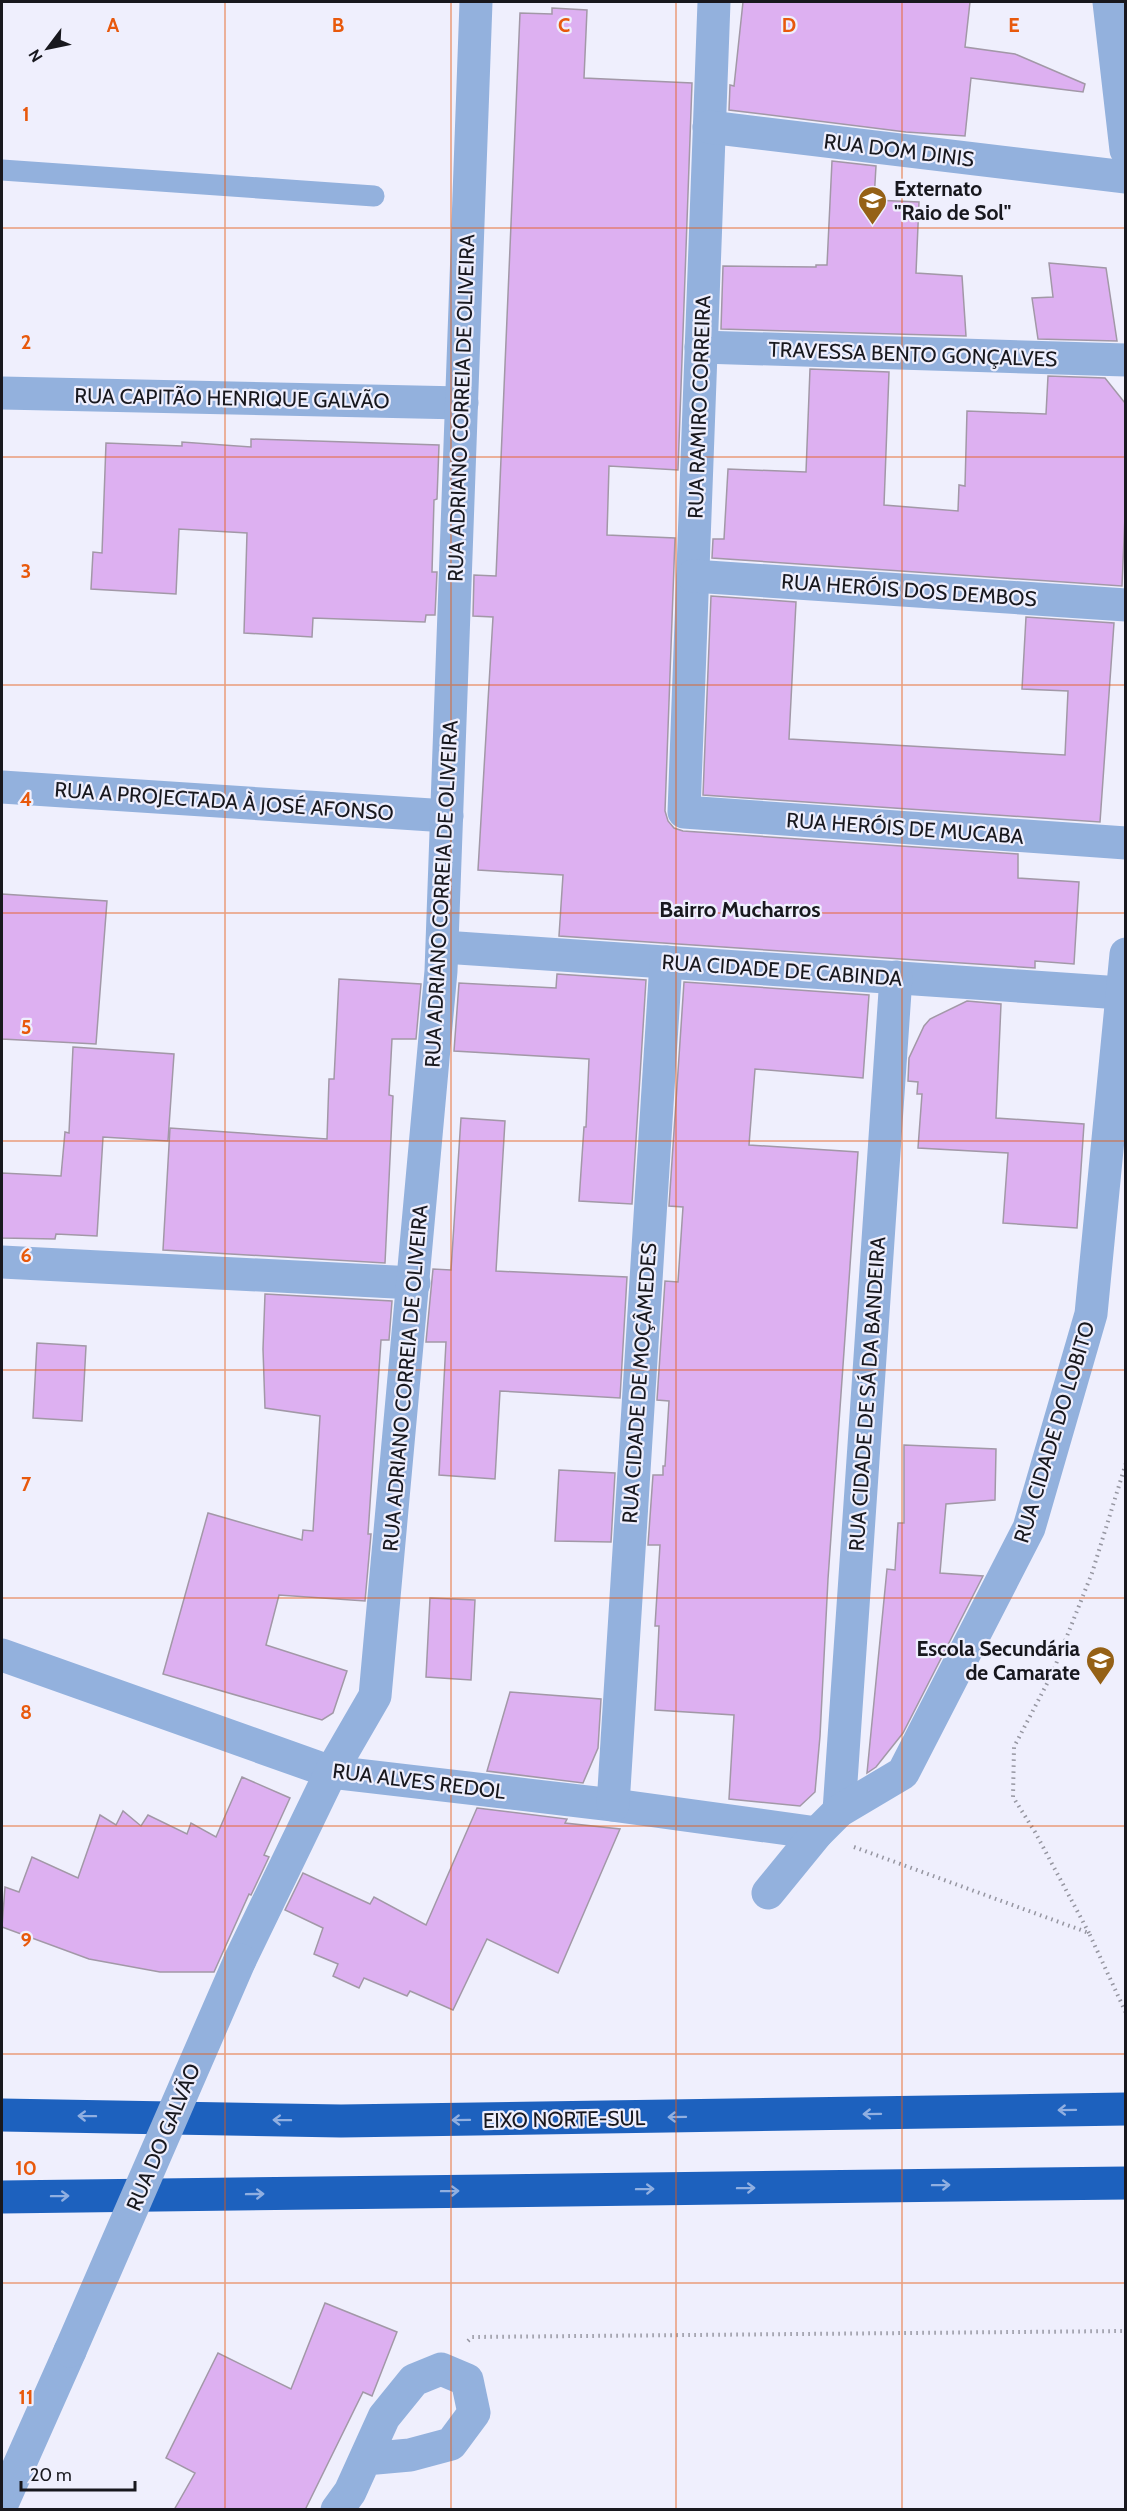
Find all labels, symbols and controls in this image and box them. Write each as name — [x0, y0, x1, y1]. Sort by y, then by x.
text: A — [107, 13, 120, 37]
text: B — [332, 13, 344, 37]
text: C — [558, 13, 570, 37]
text: D — [782, 13, 796, 37]
text: E — [1008, 13, 1020, 37]
north arrow — [18, 18, 78, 78]
text: N — [25, 46, 47, 66]
text: 1 — [22, 102, 30, 126]
street label: RUA DOM DINIS — [822, 128, 976, 172]
place label: Externato "Raio de Sol" — [894, 176, 1011, 225]
school or university icon: Externato "Raio de Sol" — [857, 184, 889, 226]
street label: RUA ADRIANO CORREIA DE OLIVEIRA — [442, 234, 480, 582]
street label: RUA RAMIRO CORREIRA — [683, 295, 715, 519]
text: 2 — [21, 330, 31, 354]
street label: TRAVESSA BENTO GONÇALVES — [768, 336, 1058, 372]
street label: RUA CAPITÃO HENRIQUE GALVÃO — [74, 382, 390, 413]
text: 3 — [21, 559, 31, 583]
street label: RUA HERÓIS DOS DEMBOS — [780, 569, 1038, 611]
street label: RUA ADRIANO CORREIA DE OLIVEIRA — [419, 720, 463, 1068]
street label: RUA A PROJECTADA À JOSÉ AFONSO — [54, 777, 394, 825]
text: 4 — [20, 787, 32, 811]
street label: RUA HERÓIS DE MUCABA — [785, 807, 1025, 849]
district label: Bairro Mucharros — [659, 896, 821, 923]
street label: RUA CIDADE DE CABINDA — [661, 949, 903, 991]
text: 5 — [21, 1015, 31, 1039]
street label: RUA ADRIANO CORREIA DE OLIVEIRA — [377, 1204, 433, 1552]
street label: RUA CIDADE DE SÁ DA BANDEIRA — [844, 1236, 890, 1552]
street label: RUA CIDADE DE MOÇÂMEDES — [617, 1242, 661, 1524]
text: 6 — [20, 1243, 32, 1267]
street label: RUA CIDADE DO LOBITO — [1008, 1318, 1100, 1546]
text: 7 — [21, 1472, 32, 1496]
place label: Escola Secundária de Camarate — [916, 1636, 1081, 1685]
school or university icon: Escola Secundária de Camarate — [1085, 1644, 1117, 1686]
text: 8 — [20, 1700, 32, 1724]
street label: RUA ALVES REDOL — [331, 1758, 507, 1804]
text: 9 — [20, 1928, 32, 1952]
street label: RUA DO GALVÃO — [120, 2059, 205, 2214]
one-way arrow — [1058, 2104, 1078, 2116]
street label: EIXO NORTE-SUL — [483, 2105, 646, 2133]
one-way arrow — [863, 2108, 883, 2120]
one-way arrow — [78, 2110, 98, 2122]
one-way arrow — [668, 2112, 688, 2123]
one-way arrow — [273, 2114, 293, 2126]
one-way arrow — [452, 2114, 472, 2126]
text: 10 — [15, 2156, 37, 2180]
one-way arrow — [931, 2179, 951, 2191]
one-way arrow — [736, 2182, 756, 2193]
one-way arrow — [634, 2183, 654, 2195]
one-way arrow — [439, 2185, 459, 2197]
one-way arrow — [244, 2188, 264, 2200]
one-way arrow — [49, 2190, 69, 2202]
text: 11 — [19, 2385, 33, 2409]
scale bar — [21, 2454, 135, 2492]
text: 20 m — [30, 2464, 72, 2486]

